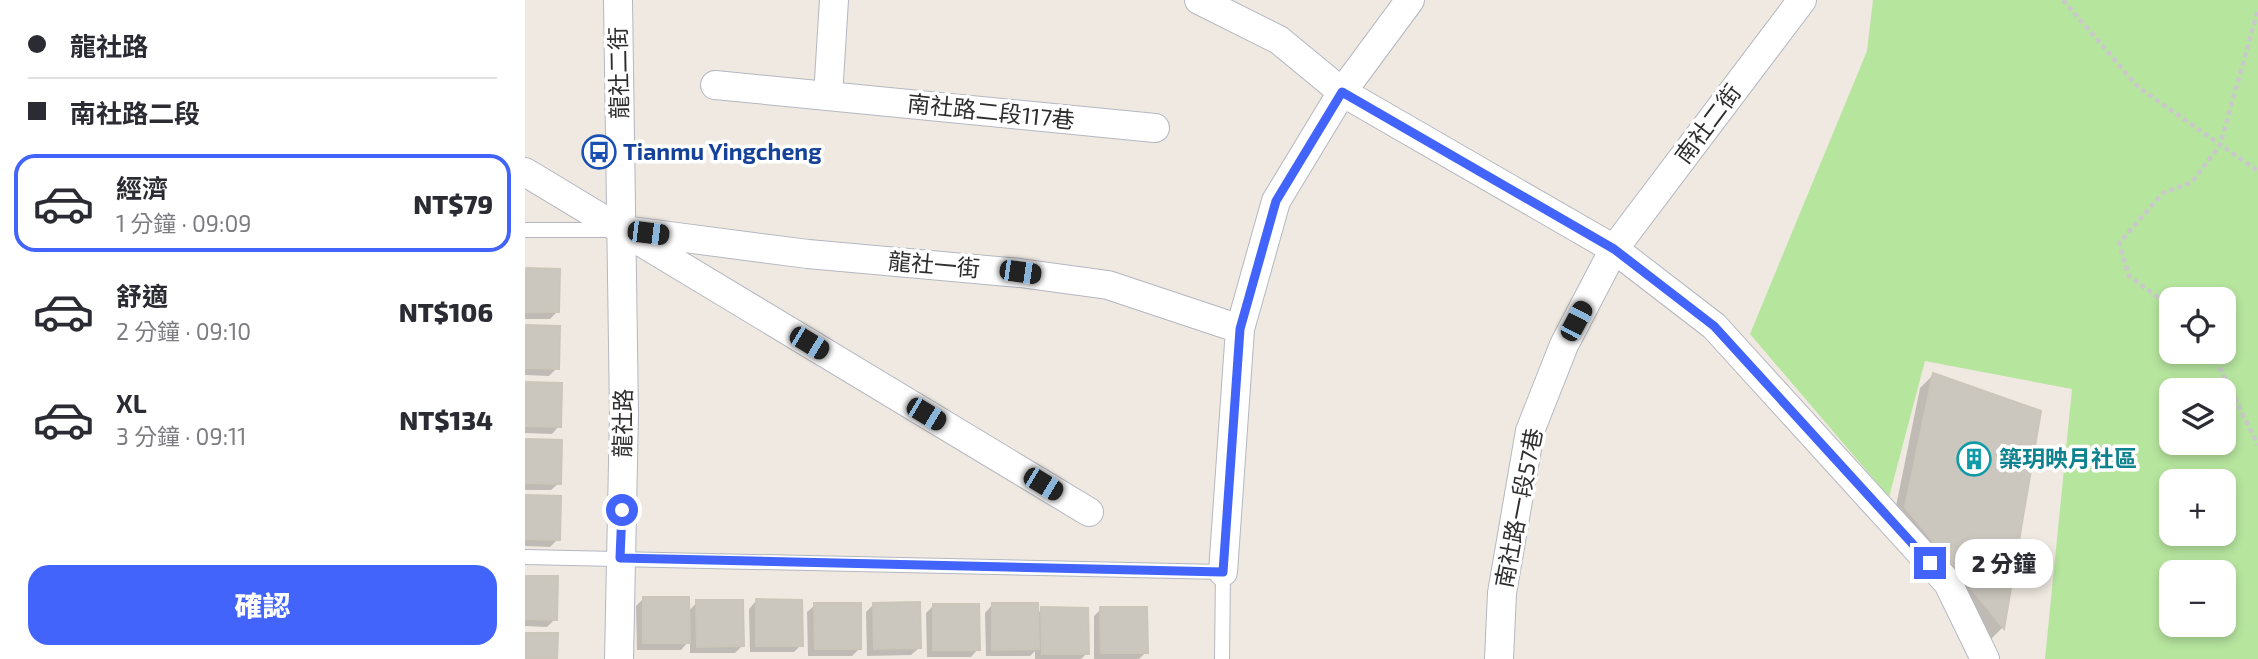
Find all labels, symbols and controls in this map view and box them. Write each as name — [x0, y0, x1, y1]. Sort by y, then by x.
street label: 龍社二街 — [603, 27, 633, 119]
text: 龍社路 — [70, 30, 148, 61]
street label: 南社二街 — [1668, 78, 1746, 169]
street label: 南社路二段117巷 — [906, 88, 1076, 134]
text: 南社路二段 — [70, 97, 200, 128]
bus stop icon: Tianmu Yingcheng — [580, 133, 618, 171]
place label: Tianmu Yingcheng — [623, 137, 822, 165]
icon: car — [32, 172, 95, 235]
text: 經濟 — [116, 172, 168, 203]
text: NT$79 — [413, 188, 493, 219]
text: 1 分鐘 · 09:09 — [116, 209, 251, 237]
car — [626, 220, 671, 246]
street label: 龍社一街 — [887, 246, 981, 282]
car — [998, 259, 1043, 285]
icon: car — [32, 280, 95, 343]
text: 舒適 — [116, 280, 168, 311]
map controls — [2159, 287, 2236, 637]
button: locate — [2159, 287, 2236, 364]
text: NT$106 — [399, 296, 493, 327]
car — [1557, 298, 1596, 344]
text: 2 分鐘 · 09:10 — [116, 317, 251, 345]
car — [786, 323, 833, 363]
button: layers — [2159, 378, 2236, 455]
text: XL — [116, 387, 147, 418]
icon: car — [32, 388, 95, 451]
street label: 龍社路 — [607, 388, 637, 458]
car — [903, 394, 950, 434]
text: NT$134 — [399, 404, 493, 435]
text: 3 分鐘 · 09:11 — [116, 422, 246, 450]
street label: 南社路一段57巷 — [1489, 426, 1547, 590]
building icon: 築玥映月社區 — [1955, 440, 1993, 478]
place label: 築玥映月社區 — [1999, 444, 2137, 472]
car — [1020, 464, 1067, 504]
button: + — [2159, 469, 2236, 546]
route start — [606, 494, 638, 526]
callout: 2 分鐘 — [1955, 538, 2053, 588]
route end — [1914, 547, 1946, 579]
text: 2 分鐘 — [1972, 549, 2036, 577]
button: − — [2159, 560, 2236, 637]
button: 確認 — [28, 565, 497, 645]

